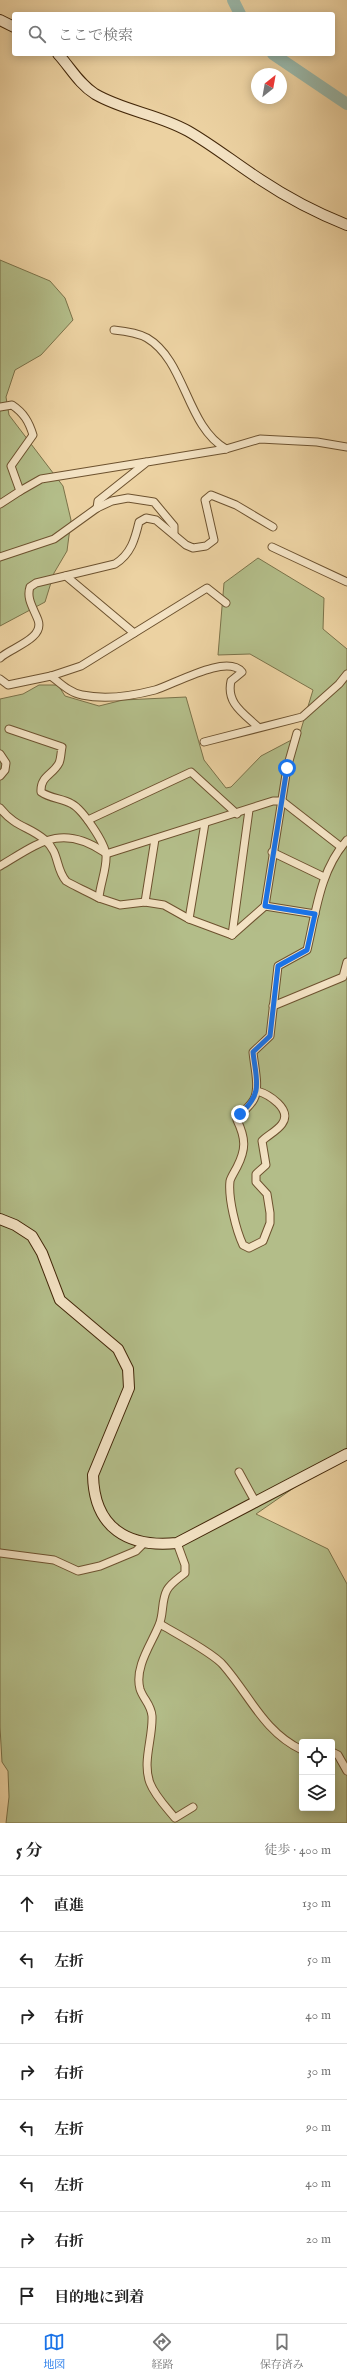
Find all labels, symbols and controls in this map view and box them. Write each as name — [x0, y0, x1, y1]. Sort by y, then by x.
search box — [12, 12, 335, 56]
icon: search — [26, 23, 48, 45]
text: ここで検索 — [58, 26, 133, 45]
north arrow — [251, 68, 287, 104]
route start — [278, 759, 296, 777]
route end — [231, 1105, 249, 1123]
map controls — [299, 1739, 335, 1811]
button: locate — [299, 1739, 335, 1775]
button: layers — [299, 1775, 335, 1811]
text: 5 分 — [16, 1841, 43, 1862]
text: 徒歩 · 400 m — [264, 1842, 331, 1859]
icon: ahead — [16, 1893, 38, 1915]
text: 130 m — [302, 1895, 331, 1912]
text: 直進 — [54, 1896, 84, 1915]
icon: left — [16, 1949, 38, 1971]
text: 50 m — [307, 1951, 331, 1968]
text: 左折 — [54, 1952, 84, 1971]
icon: right — [16, 2005, 38, 2027]
text: 40 m — [305, 2007, 331, 2024]
text: 右折 — [54, 2008, 84, 2027]
icon: right — [16, 2061, 38, 2083]
text: 30 m — [307, 2063, 331, 2080]
text: 右折 — [54, 2064, 84, 2083]
icon: left — [16, 2117, 38, 2139]
text: 90 m — [306, 2119, 331, 2136]
text: 左折 — [54, 2120, 84, 2139]
icon: left — [16, 2173, 38, 2195]
text: 40 m — [305, 2175, 331, 2192]
text: 左折 — [54, 2176, 84, 2195]
icon: right — [16, 2229, 38, 2251]
text: 20 m — [306, 2231, 331, 2248]
text: 右折 — [54, 2232, 84, 2251]
icon: arrive — [16, 2285, 38, 2307]
text: 目的地に到着 — [54, 2288, 144, 2307]
tab: 地図 — [43, 2331, 65, 2372]
tab: 経路 — [151, 2331, 173, 2372]
tab: 保存済み — [260, 2331, 304, 2372]

